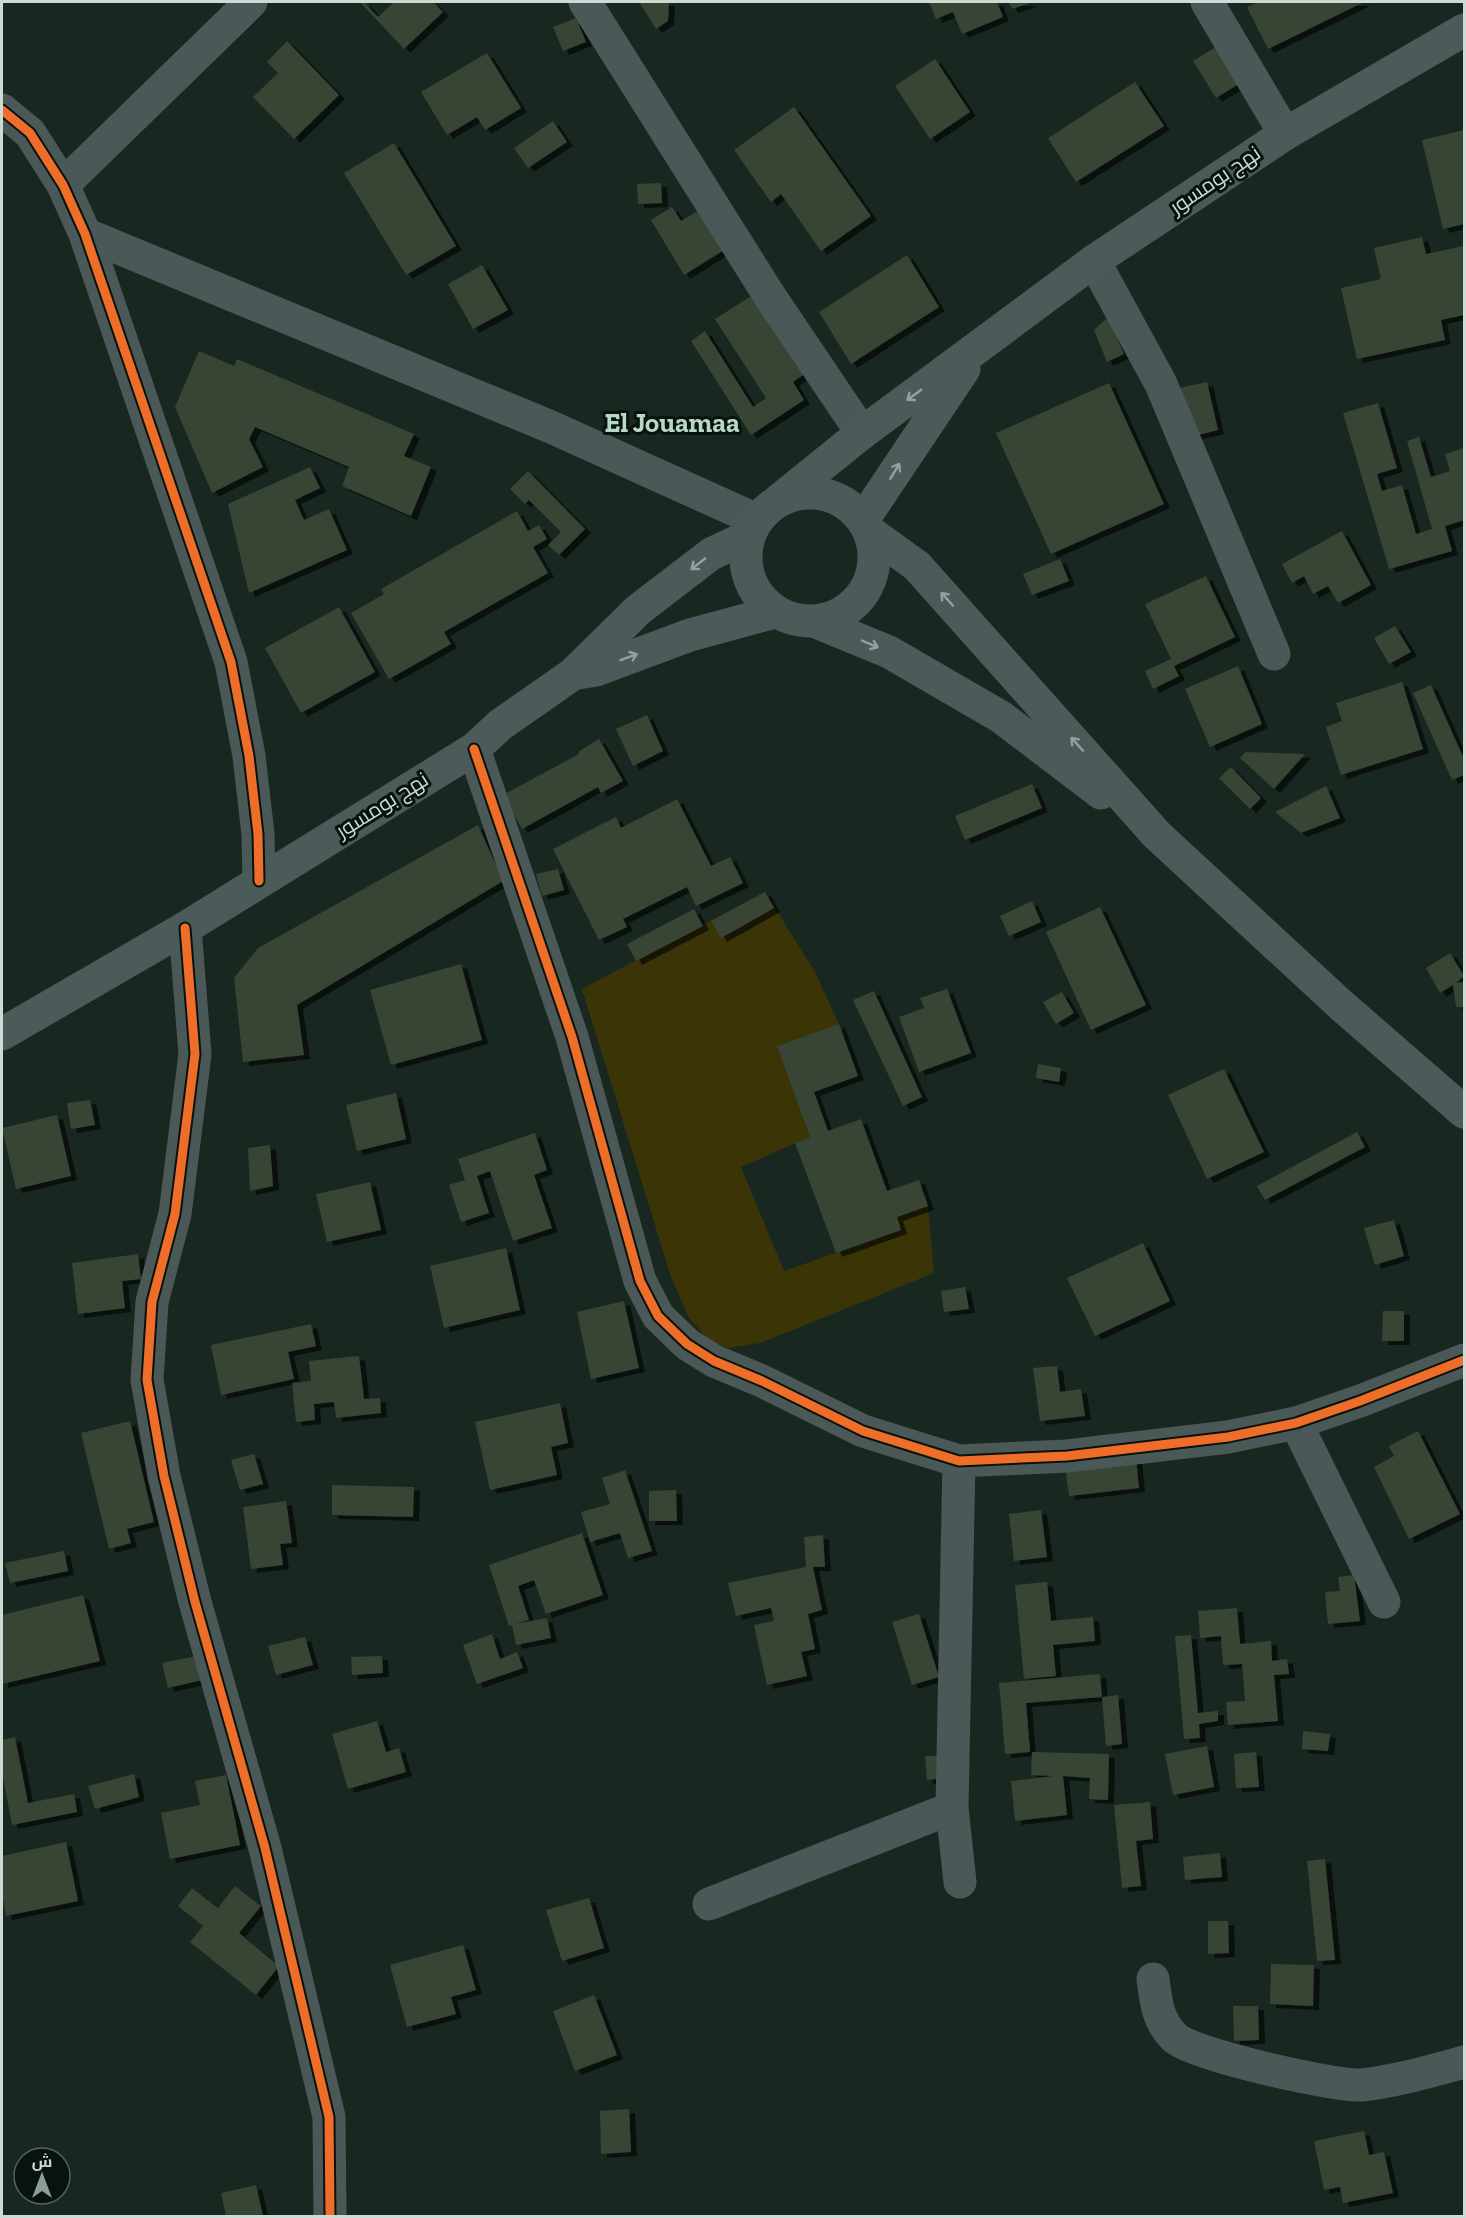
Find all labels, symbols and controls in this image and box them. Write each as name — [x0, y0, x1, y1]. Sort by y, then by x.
street label: نهج بومسور — [1164, 140, 1266, 221]
one-way arrow — [906, 389, 922, 401]
district label: El Jouamaa — [604, 407, 740, 439]
one-way arrow — [890, 463, 902, 480]
one-way arrow — [690, 558, 706, 571]
one-way arrow — [940, 592, 954, 607]
one-way arrow — [860, 639, 879, 650]
one-way arrow — [619, 651, 638, 662]
one-way arrow — [1070, 737, 1084, 752]
street label: نهج بومسور — [330, 766, 434, 845]
north arrow — [12, 2146, 72, 2206]
text: ش — [32, 2152, 52, 2171]

